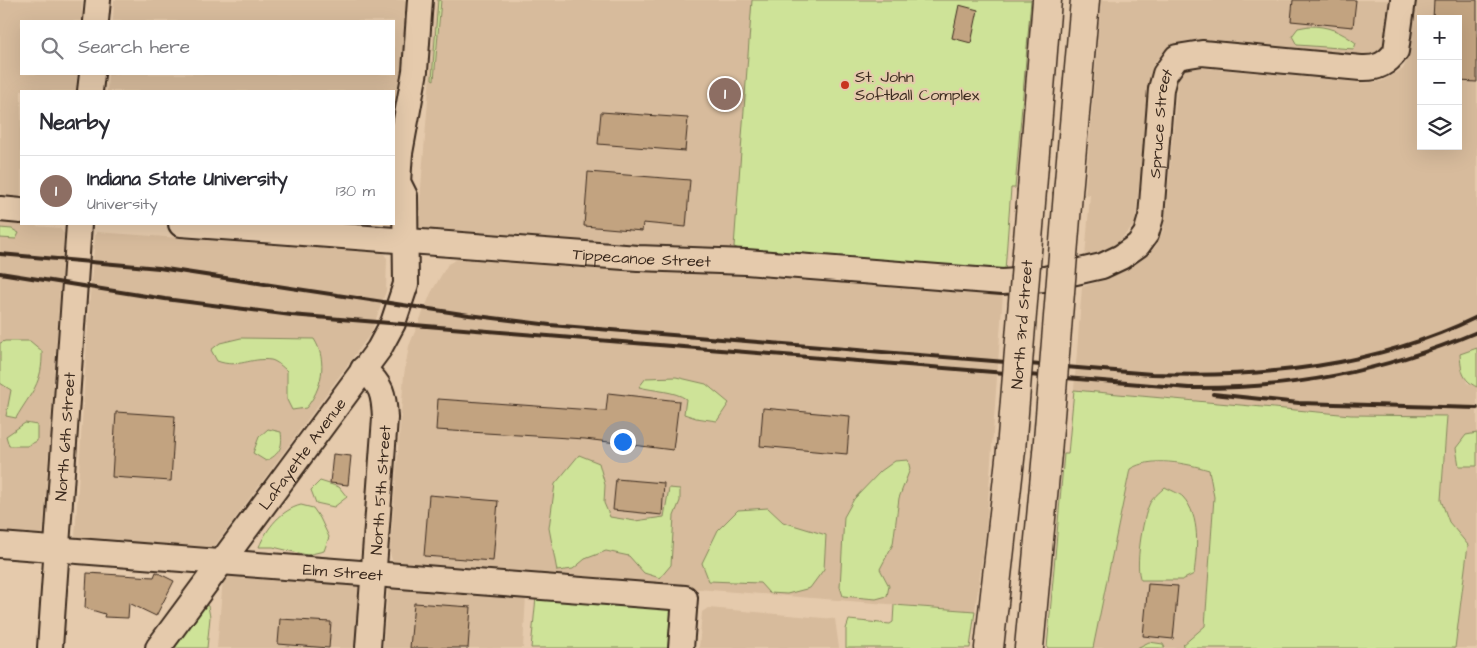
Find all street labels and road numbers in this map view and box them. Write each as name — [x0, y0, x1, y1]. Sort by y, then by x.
street label: Spruce Street — [1144, 63, 1178, 179]
street label: Tippecanoe Street — [572, 243, 712, 273]
street label: North 3rd Street — [1006, 258, 1038, 390]
street label: North 6th Street — [50, 371, 81, 502]
street label: Lafayette Avenue — [254, 393, 352, 515]
street label: North 5th Street — [365, 424, 397, 556]
street label: Elm Street — [302, 558, 384, 587]

